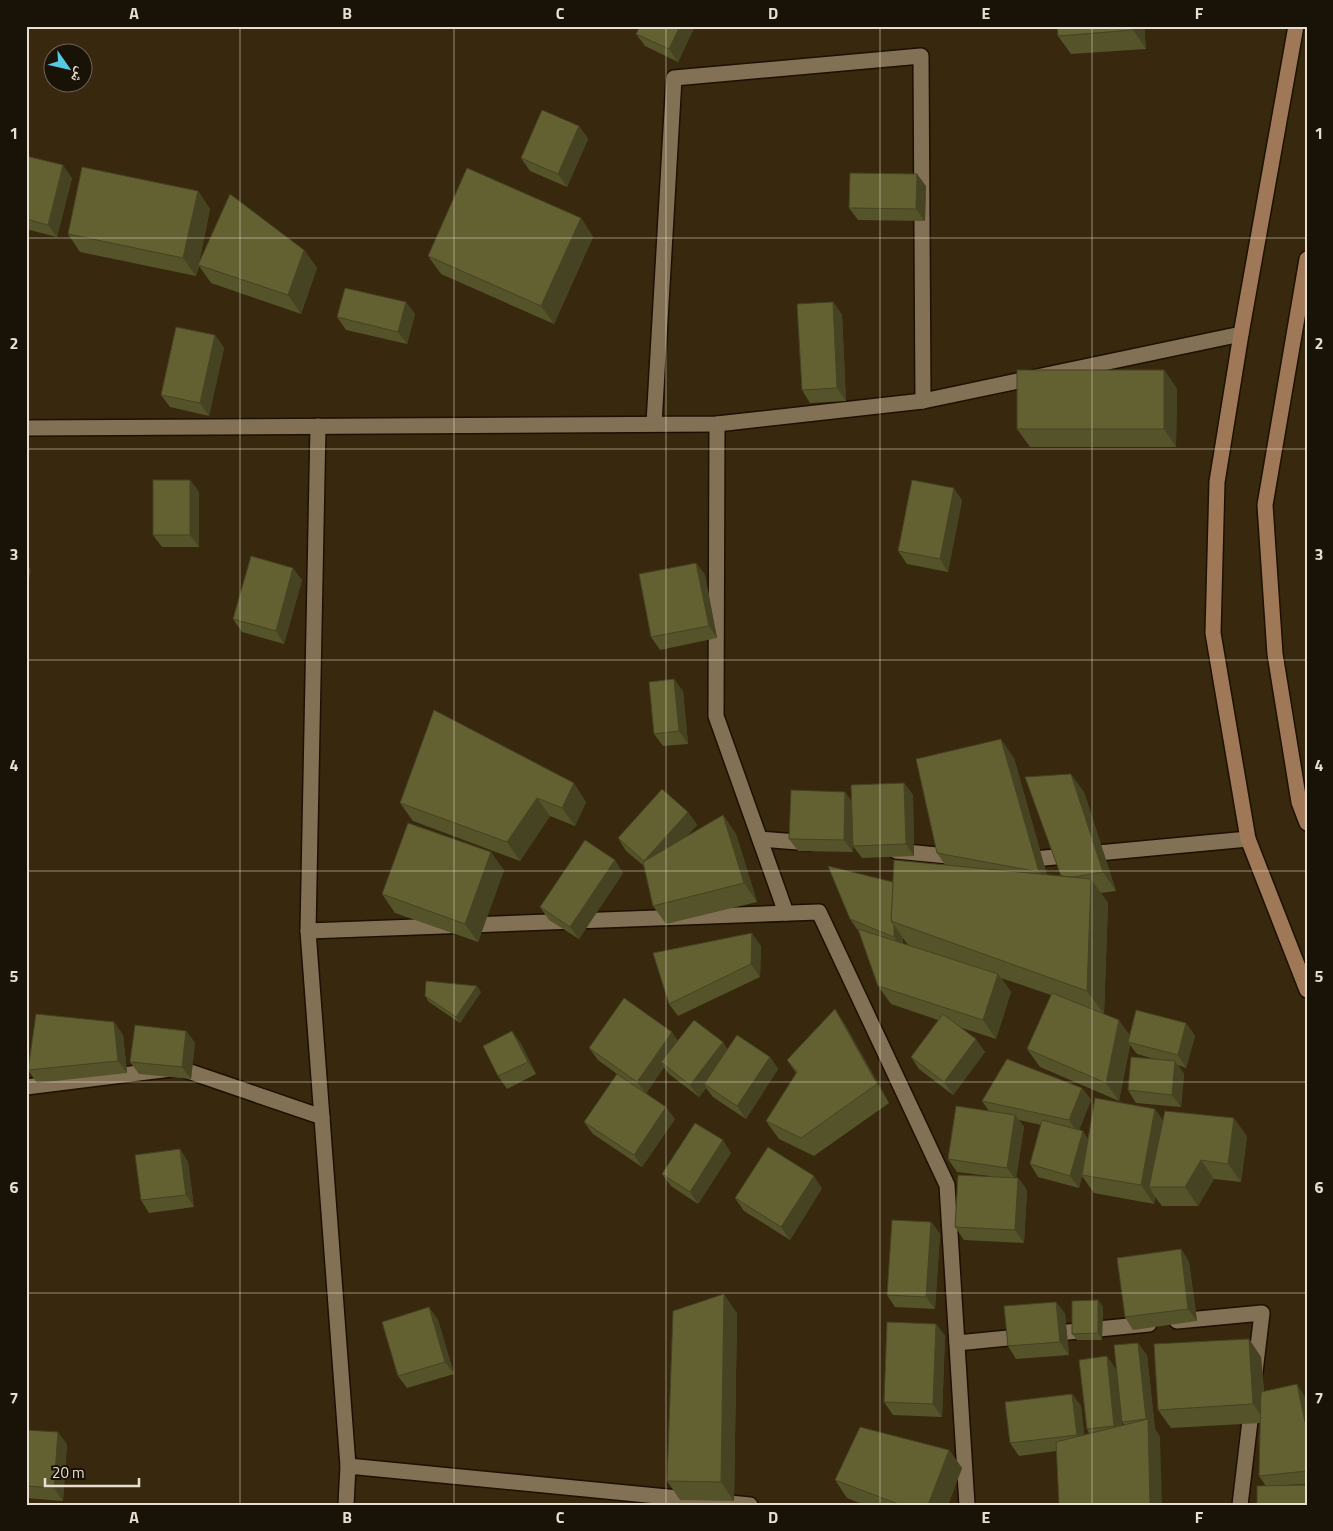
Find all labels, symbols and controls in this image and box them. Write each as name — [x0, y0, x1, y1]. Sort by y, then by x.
text: A — [129, 1, 139, 25]
text: B — [342, 1, 352, 25]
text: C — [556, 1, 565, 25]
text: D — [768, 1, 778, 25]
text: E — [982, 1, 991, 25]
text: F — [1195, 1, 1204, 25]
north arrow — [42, 42, 92, 92]
text: ش — [66, 64, 92, 88]
text: 1 — [10, 121, 18, 145]
text: 1 — [1315, 121, 1323, 145]
text: 2 — [10, 331, 18, 355]
text: 2 — [1315, 331, 1323, 355]
text: 3 — [10, 542, 18, 566]
text: 3 — [1315, 542, 1323, 566]
text: 4 — [10, 753, 19, 777]
text: 4 — [1315, 753, 1324, 777]
text: 5 — [10, 964, 19, 988]
text: 5 — [1315, 964, 1324, 988]
text: 6 — [10, 1175, 19, 1199]
text: 6 — [1315, 1175, 1324, 1199]
text: 7 — [10, 1386, 18, 1410]
text: 7 — [1315, 1386, 1323, 1410]
scale bar — [45, 1456, 139, 1488]
text: 20 m — [52, 1461, 85, 1484]
text: A — [129, 1505, 139, 1529]
text: B — [342, 1505, 352, 1529]
text: C — [556, 1505, 565, 1529]
text: D — [768, 1505, 778, 1529]
text: E — [982, 1505, 991, 1529]
text: F — [1195, 1505, 1204, 1529]

